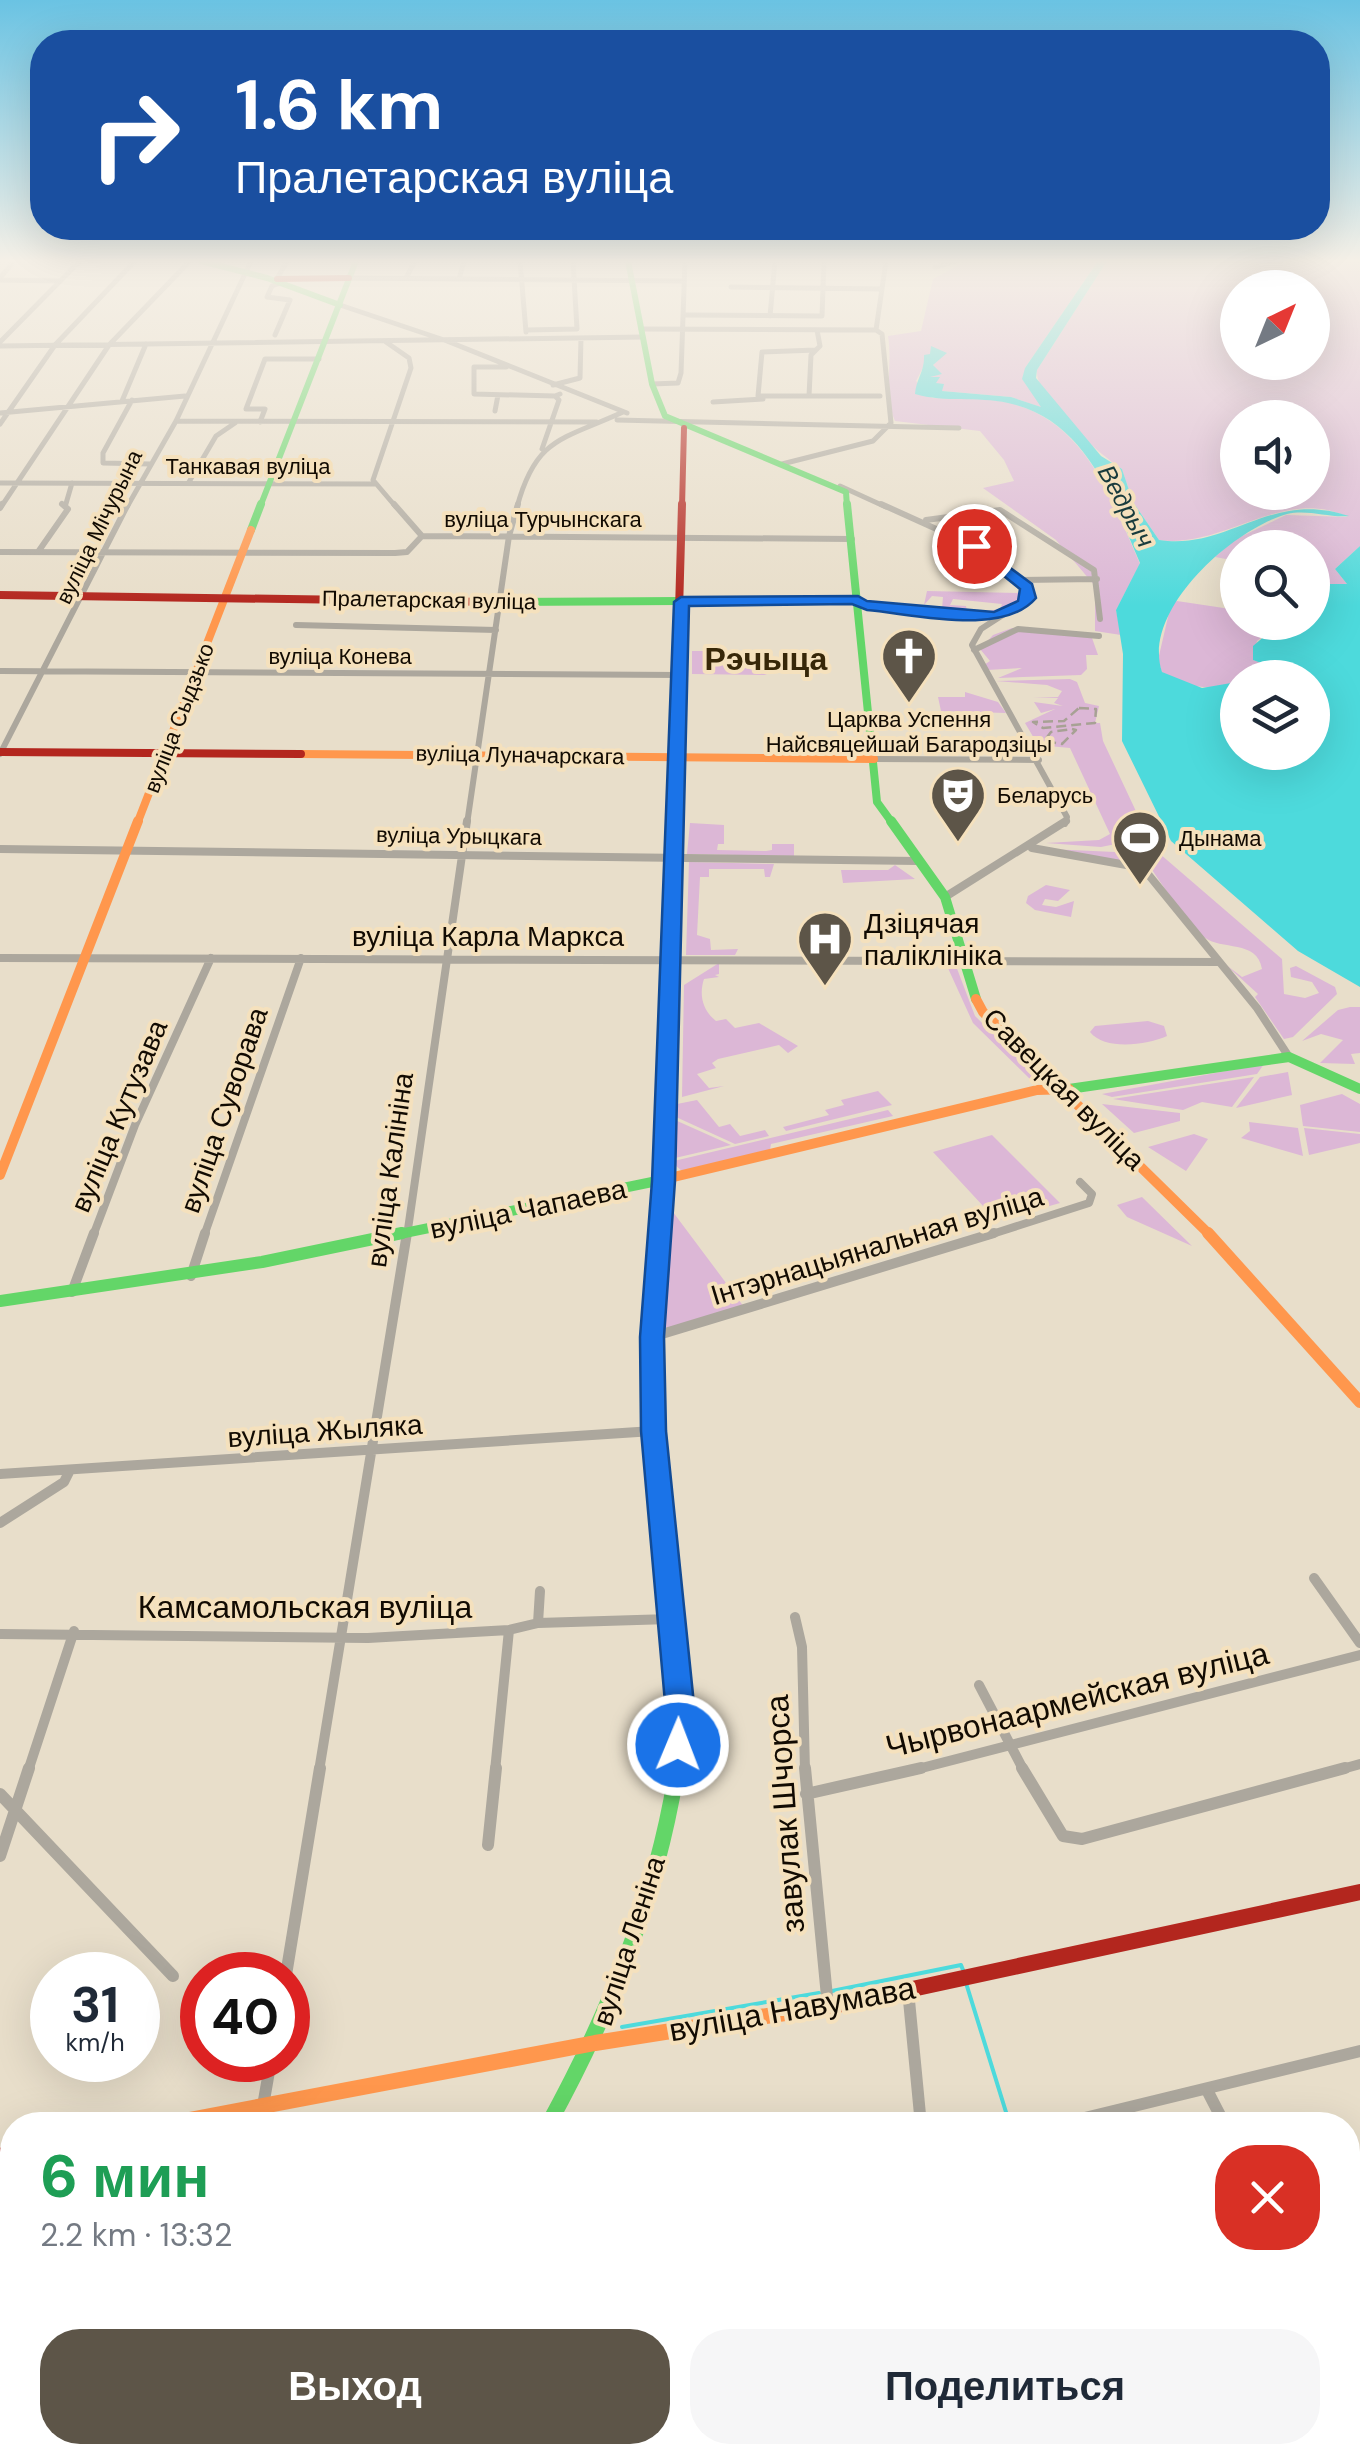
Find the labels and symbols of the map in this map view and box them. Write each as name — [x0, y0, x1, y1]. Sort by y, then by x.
north arrow — [1220, 270, 1330, 380]
street label: вуліца Мічурына — [49, 444, 149, 609]
street label: Танкавая вуліца — [166, 452, 331, 481]
water label: Ведрыч — [1090, 459, 1162, 553]
pin — [932, 504, 1017, 589]
street label: вуліца Турчынскага — [444, 505, 642, 534]
street label: Пралетарская вуліца — [322, 584, 537, 616]
church icon: Царква Успення Найсвяцейшай Багародзіцы — [879, 626, 939, 705]
district label: Рэчыца — [705, 638, 828, 680]
street label: вуліца Сыдзько — [137, 639, 221, 797]
street label: вуліца Конева — [268, 642, 412, 671]
place label: Царква Успення Найсвяцейшай Багародзіцы — [766, 705, 1052, 759]
street label: вуліца Луначарскага — [415, 739, 625, 771]
theatre icon: Беларусь — [928, 765, 988, 844]
place label: Беларусь — [997, 781, 1093, 810]
sports icon: Дынама — [1110, 808, 1170, 887]
street label: вуліца Урыцкага — [376, 820, 543, 852]
place label: Дынама — [1179, 824, 1262, 853]
place label: Дзіцячая паліклініка — [864, 905, 1003, 974]
hospital icon: Дзіцячая паліклініка — [795, 909, 855, 988]
street label: вуліца Карла Маркса — [352, 918, 624, 955]
street label: Савецкая вуліца — [975, 1000, 1153, 1178]
street label: вуліца Суворава — [172, 1002, 277, 1218]
street label: вуліца Кутузава — [62, 1014, 176, 1218]
street label: вуліца Калініна — [358, 1070, 422, 1270]
street label: вуліца Чапаева — [426, 1170, 630, 1248]
street label: Інтэрнацыянальная вуліца — [706, 1178, 1048, 1314]
street label: вуліца Жыляка — [226, 1406, 424, 1456]
street label: Камсамольская вуліца — [138, 1586, 472, 1628]
street label: Чырвонаармейская вуліца — [881, 1632, 1273, 1768]
position arrow — [626, 1693, 730, 1797]
street label: завулак Шчорса — [756, 1693, 814, 1934]
street label: вуліца Леніна — [584, 1851, 674, 2030]
speed limit sign: 40 — [180, 1952, 310, 2082]
street label: вуліца Навумава — [666, 1967, 918, 2051]

